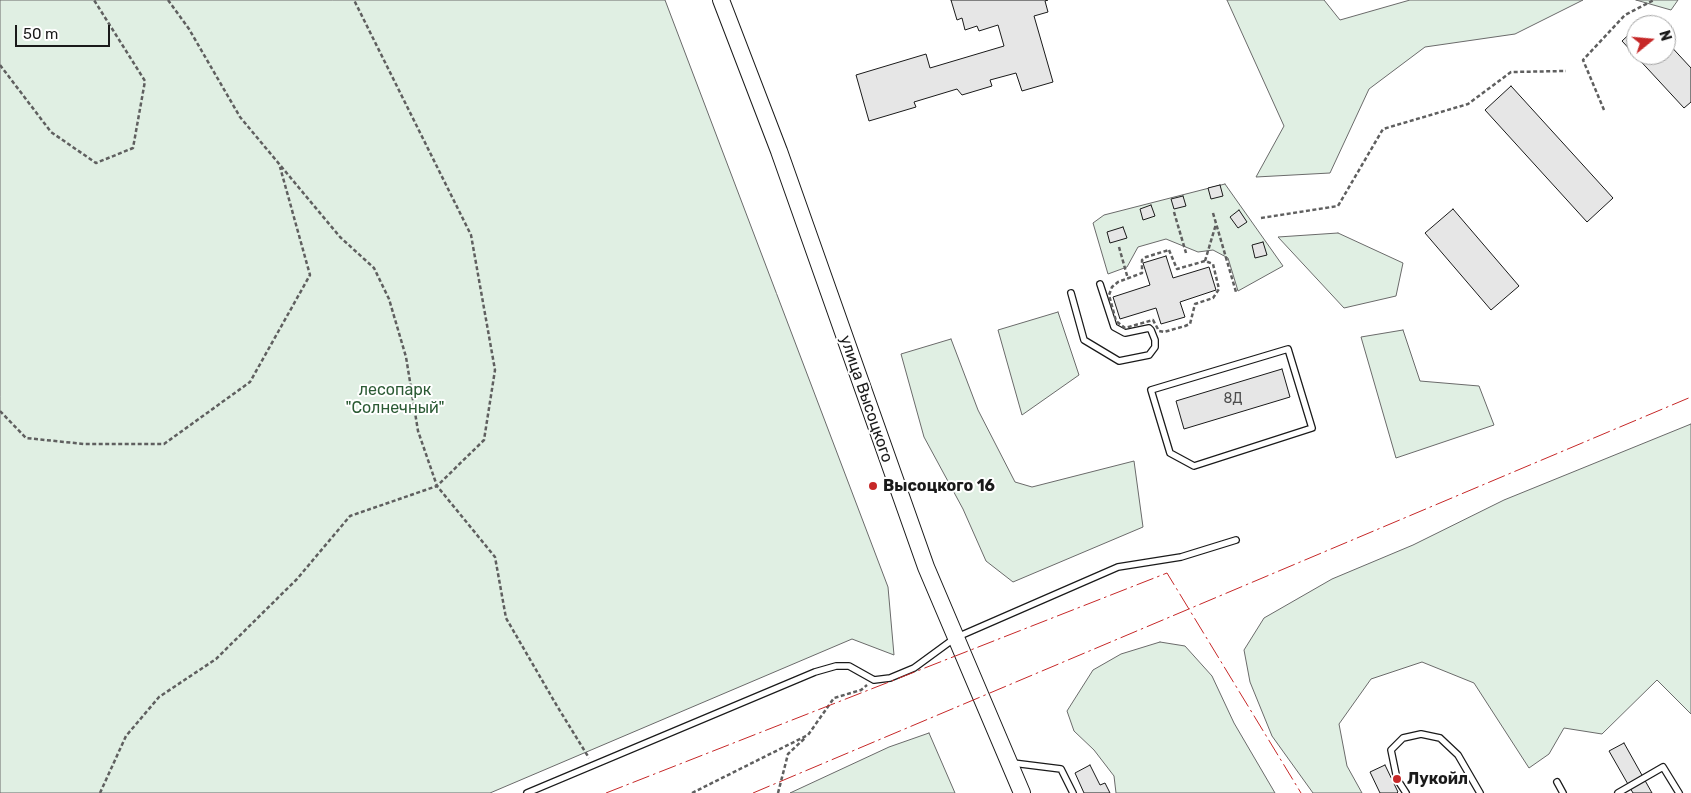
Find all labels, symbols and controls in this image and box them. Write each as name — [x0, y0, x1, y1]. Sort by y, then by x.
scale bar — [18, 15, 112, 47]
north arrow — [1626, 15, 1676, 65]
text: 50 m — [23, 25, 58, 43]
text: N — [1655, 28, 1674, 43]
street label: улица Высоцкого — [835, 333, 897, 465]
park label: лесопарк "Солнечный" — [345, 380, 445, 418]
house number: 8Д — [1224, 391, 1242, 407]
place label: Высоцкого 16 — [883, 476, 995, 496]
marker: Высоцкого 16 — [867, 480, 879, 492]
place label: Лукойл — [1407, 769, 1468, 789]
marker: Лукойл — [1391, 773, 1403, 785]

